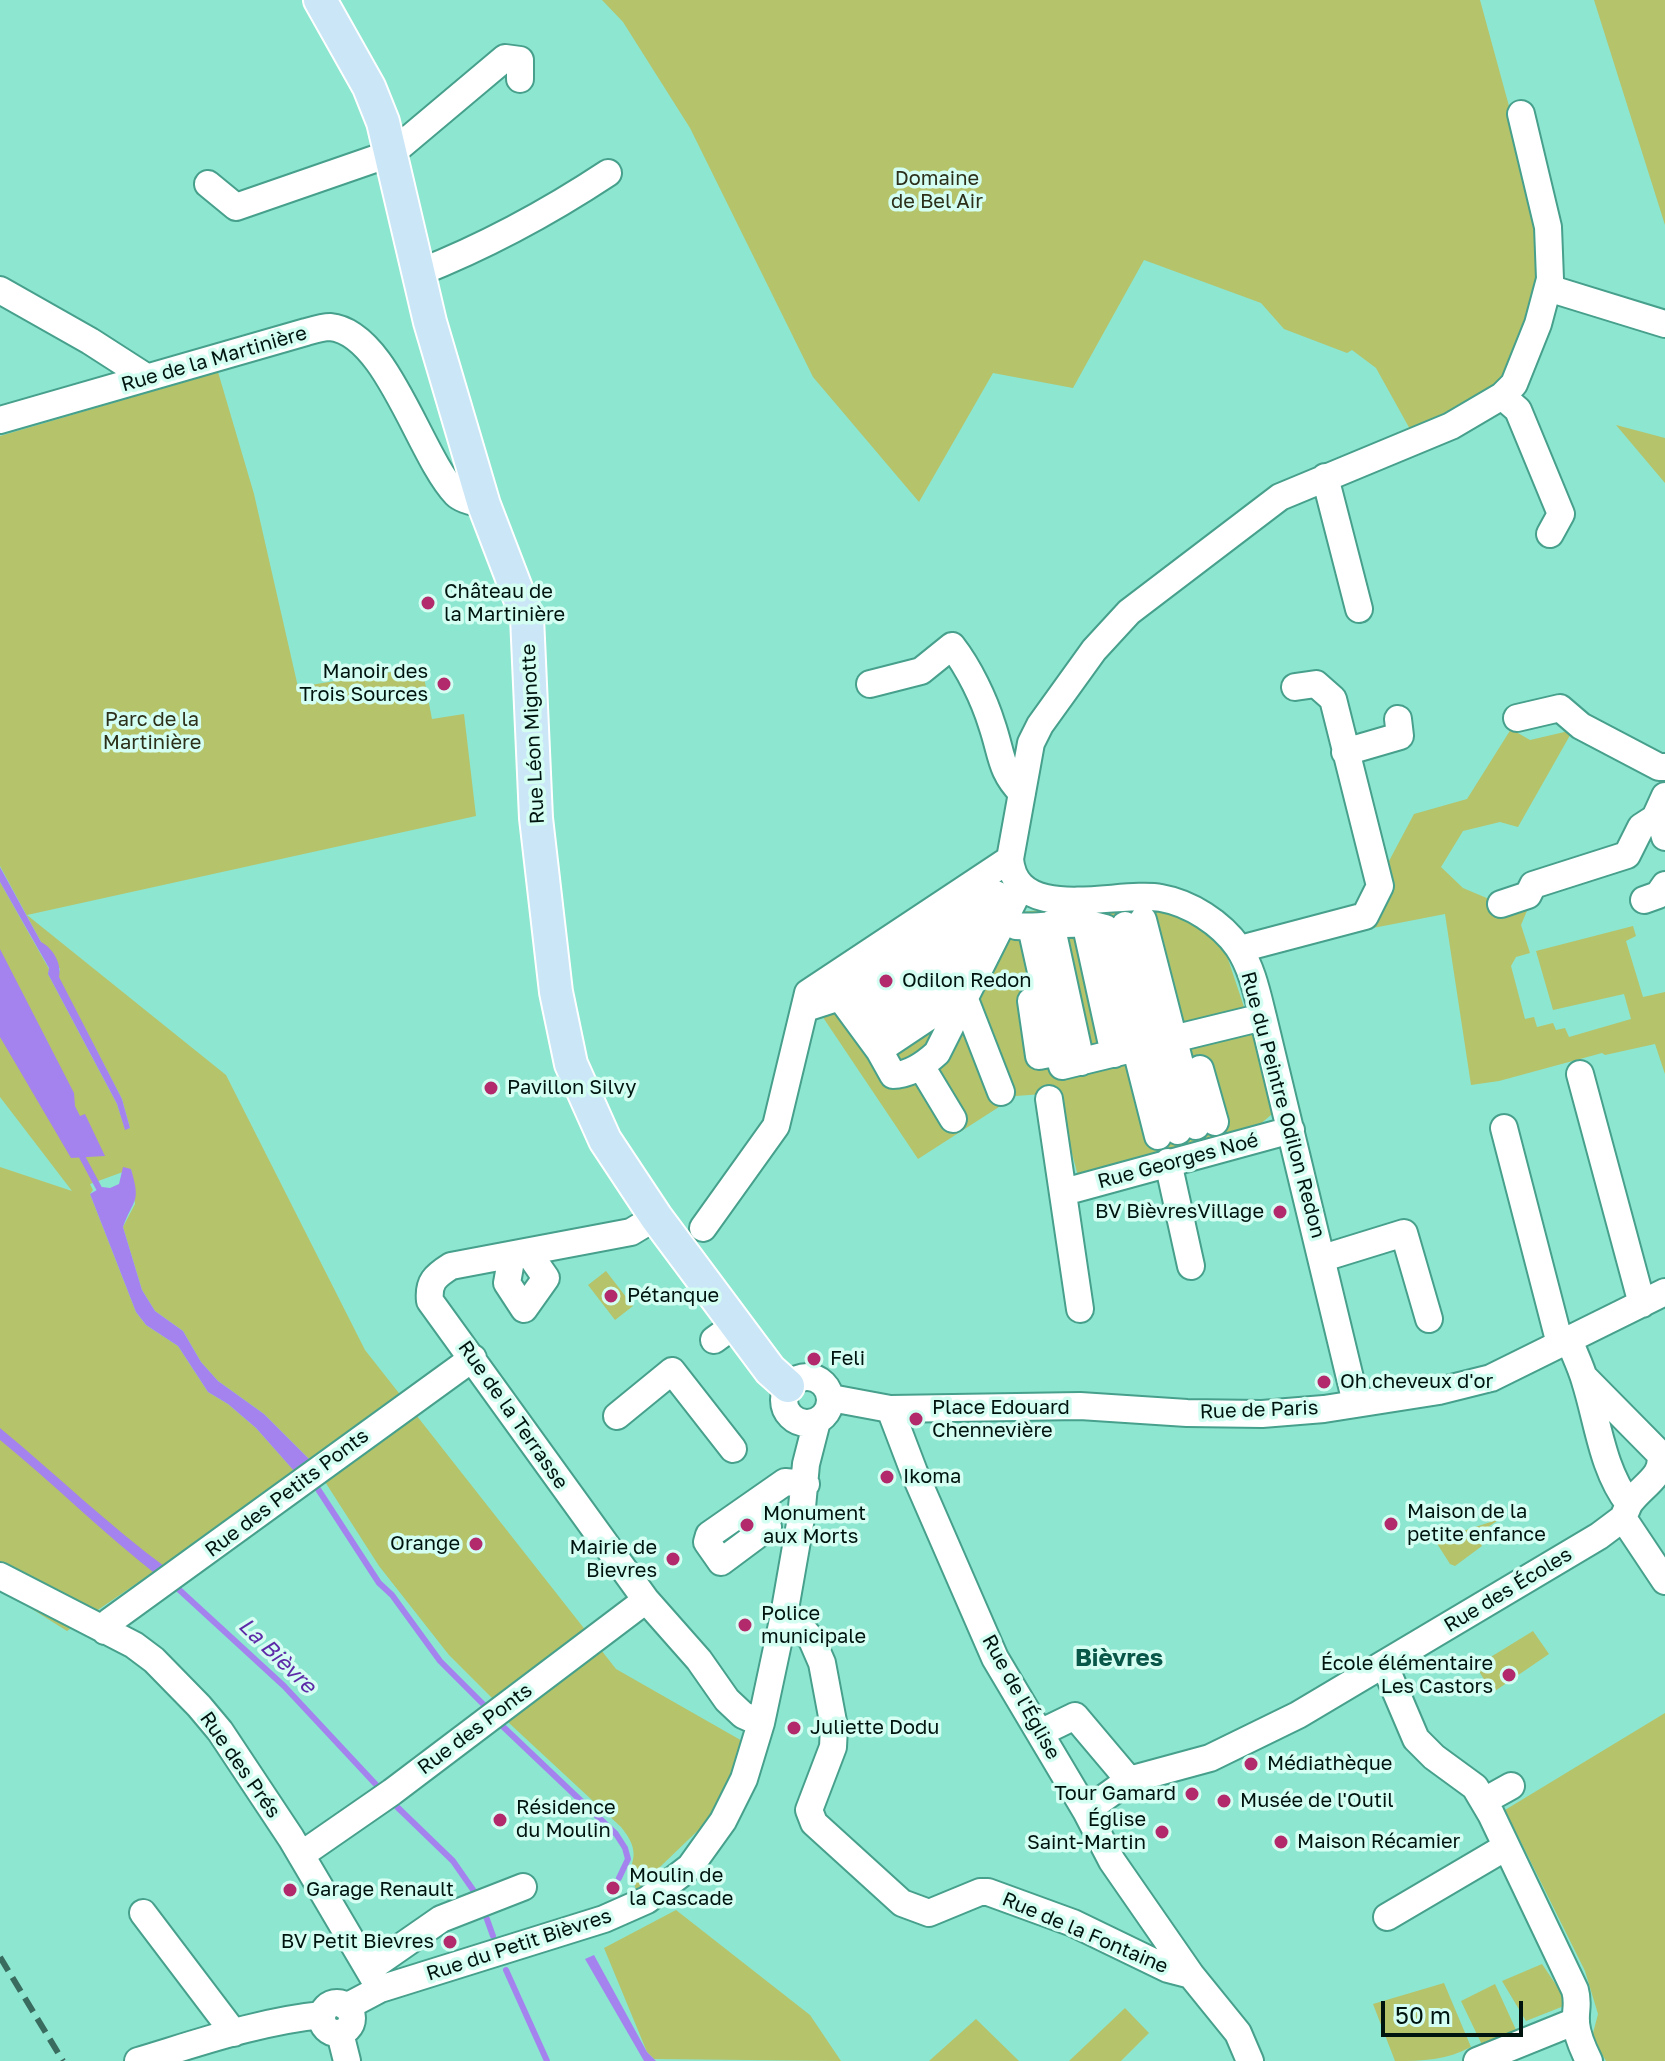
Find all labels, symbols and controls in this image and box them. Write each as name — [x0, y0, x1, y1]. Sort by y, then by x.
park label: Domaine de Bel Air — [891, 167, 983, 214]
street label: Rue de la Martinière — [118, 321, 310, 397]
place label: Château de la Martinière — [444, 580, 565, 627]
marker: Château de la Martinière — [419, 594, 437, 612]
street label: Rue Léon Mignotte — [516, 643, 550, 825]
place label: Manoir des Trois Sources — [299, 660, 428, 707]
marker: Manoir des Trois Sources — [435, 675, 453, 693]
park label: Parc de la Martinière — [103, 708, 201, 755]
place label: Odilon Redon — [902, 969, 1032, 993]
street label: Rue du Peintre Odilon Redon — [1236, 969, 1330, 1241]
marker: Odilon Redon — [877, 972, 895, 990]
place label: Pavillon Silvy — [507, 1076, 636, 1100]
marker: Pavillon Silvy — [482, 1079, 500, 1097]
street label: Rue Georges Noé — [1095, 1128, 1261, 1194]
place label: BV BièvresVillage — [1095, 1200, 1264, 1224]
marker: BV BièvresVillage — [1271, 1203, 1289, 1221]
place label: Pétanque — [627, 1284, 719, 1308]
marker: Pétanque — [602, 1287, 620, 1305]
street label: Rue de la Terrasse — [453, 1336, 573, 1494]
place label: Feli — [830, 1347, 865, 1371]
marker: Feli — [805, 1350, 823, 1368]
place label: Oh cheveux d'or — [1340, 1370, 1493, 1394]
marker: Oh cheveux d'or — [1315, 1373, 1333, 1391]
place label: Place Edouard Chennevière — [932, 1396, 1070, 1443]
street label: Rue de Paris — [1199, 1396, 1319, 1424]
marker: Place Edouard Chennevière — [907, 1410, 925, 1428]
street label: Rue des Petits Ponts — [201, 1424, 373, 1562]
place label: Ikoma — [903, 1465, 961, 1489]
marker: Ikoma — [878, 1468, 896, 1486]
place label: Maison de la petite enfance — [1407, 1500, 1546, 1547]
place label: Monument aux Morts — [763, 1502, 866, 1549]
marker: Maison de la petite enfance — [1382, 1515, 1400, 1533]
marker: Monument aux Morts — [738, 1516, 756, 1534]
place label: Orange — [390, 1532, 460, 1556]
marker: Orange — [467, 1535, 485, 1553]
place label: Mairie de Bievres — [569, 1536, 657, 1583]
street label: Rue des Écoles — [1440, 1542, 1576, 1638]
marker: Mairie de Bievres — [664, 1550, 682, 1568]
place label: Police municipale — [761, 1602, 866, 1649]
water label: La Bièvre — [233, 1613, 321, 1699]
marker: Police municipale — [736, 1616, 754, 1634]
street label: Rue de l'Église — [977, 1630, 1065, 1764]
district label: Bièvres — [1075, 1644, 1163, 1672]
place label: École élémentaire Les Castors — [1321, 1652, 1493, 1699]
marker: École élémentaire Les Castors — [1500, 1666, 1518, 1684]
street label: Rue des Ponts — [413, 1678, 537, 1780]
street label: Rue des Prés — [195, 1707, 285, 1823]
place label: Juliette Dodu — [810, 1716, 939, 1740]
marker: Juliette Dodu — [785, 1719, 803, 1737]
place label: Médiathèque — [1267, 1752, 1392, 1776]
marker: Médiathèque — [1242, 1755, 1260, 1773]
place label: Tour Gamard — [1054, 1782, 1176, 1806]
marker: Tour Gamard — [1183, 1785, 1201, 1803]
place label: Musée de l'Outil — [1240, 1789, 1394, 1813]
marker: Musée de l'Outil — [1215, 1792, 1233, 1810]
place label: Résidence du Moulin — [516, 1796, 616, 1843]
place label: Église Saint-Martin — [1027, 1808, 1146, 1855]
marker: Résidence du Moulin — [491, 1811, 509, 1829]
marker: Église Saint-Martin — [1153, 1823, 1171, 1841]
place label: Maison Récamier — [1297, 1830, 1460, 1854]
marker: Maison Récamier — [1272, 1833, 1290, 1851]
place label: Moulin de la Cascade — [629, 1864, 733, 1911]
place label: Garage Renault — [306, 1878, 454, 1902]
marker: Moulin de la Cascade — [604, 1879, 622, 1897]
marker: Garage Renault — [281, 1881, 299, 1899]
street label: Rue de la Fontaine — [998, 1887, 1172, 1979]
street label: Rue du Petit Bièvres — [423, 1904, 615, 1986]
place label: BV Petit Bievres — [281, 1930, 434, 1954]
marker: BV Petit Bievres — [441, 1933, 459, 1951]
scale bar — [1385, 1985, 1527, 2035]
text: 50 m — [1395, 2000, 1451, 2029]

